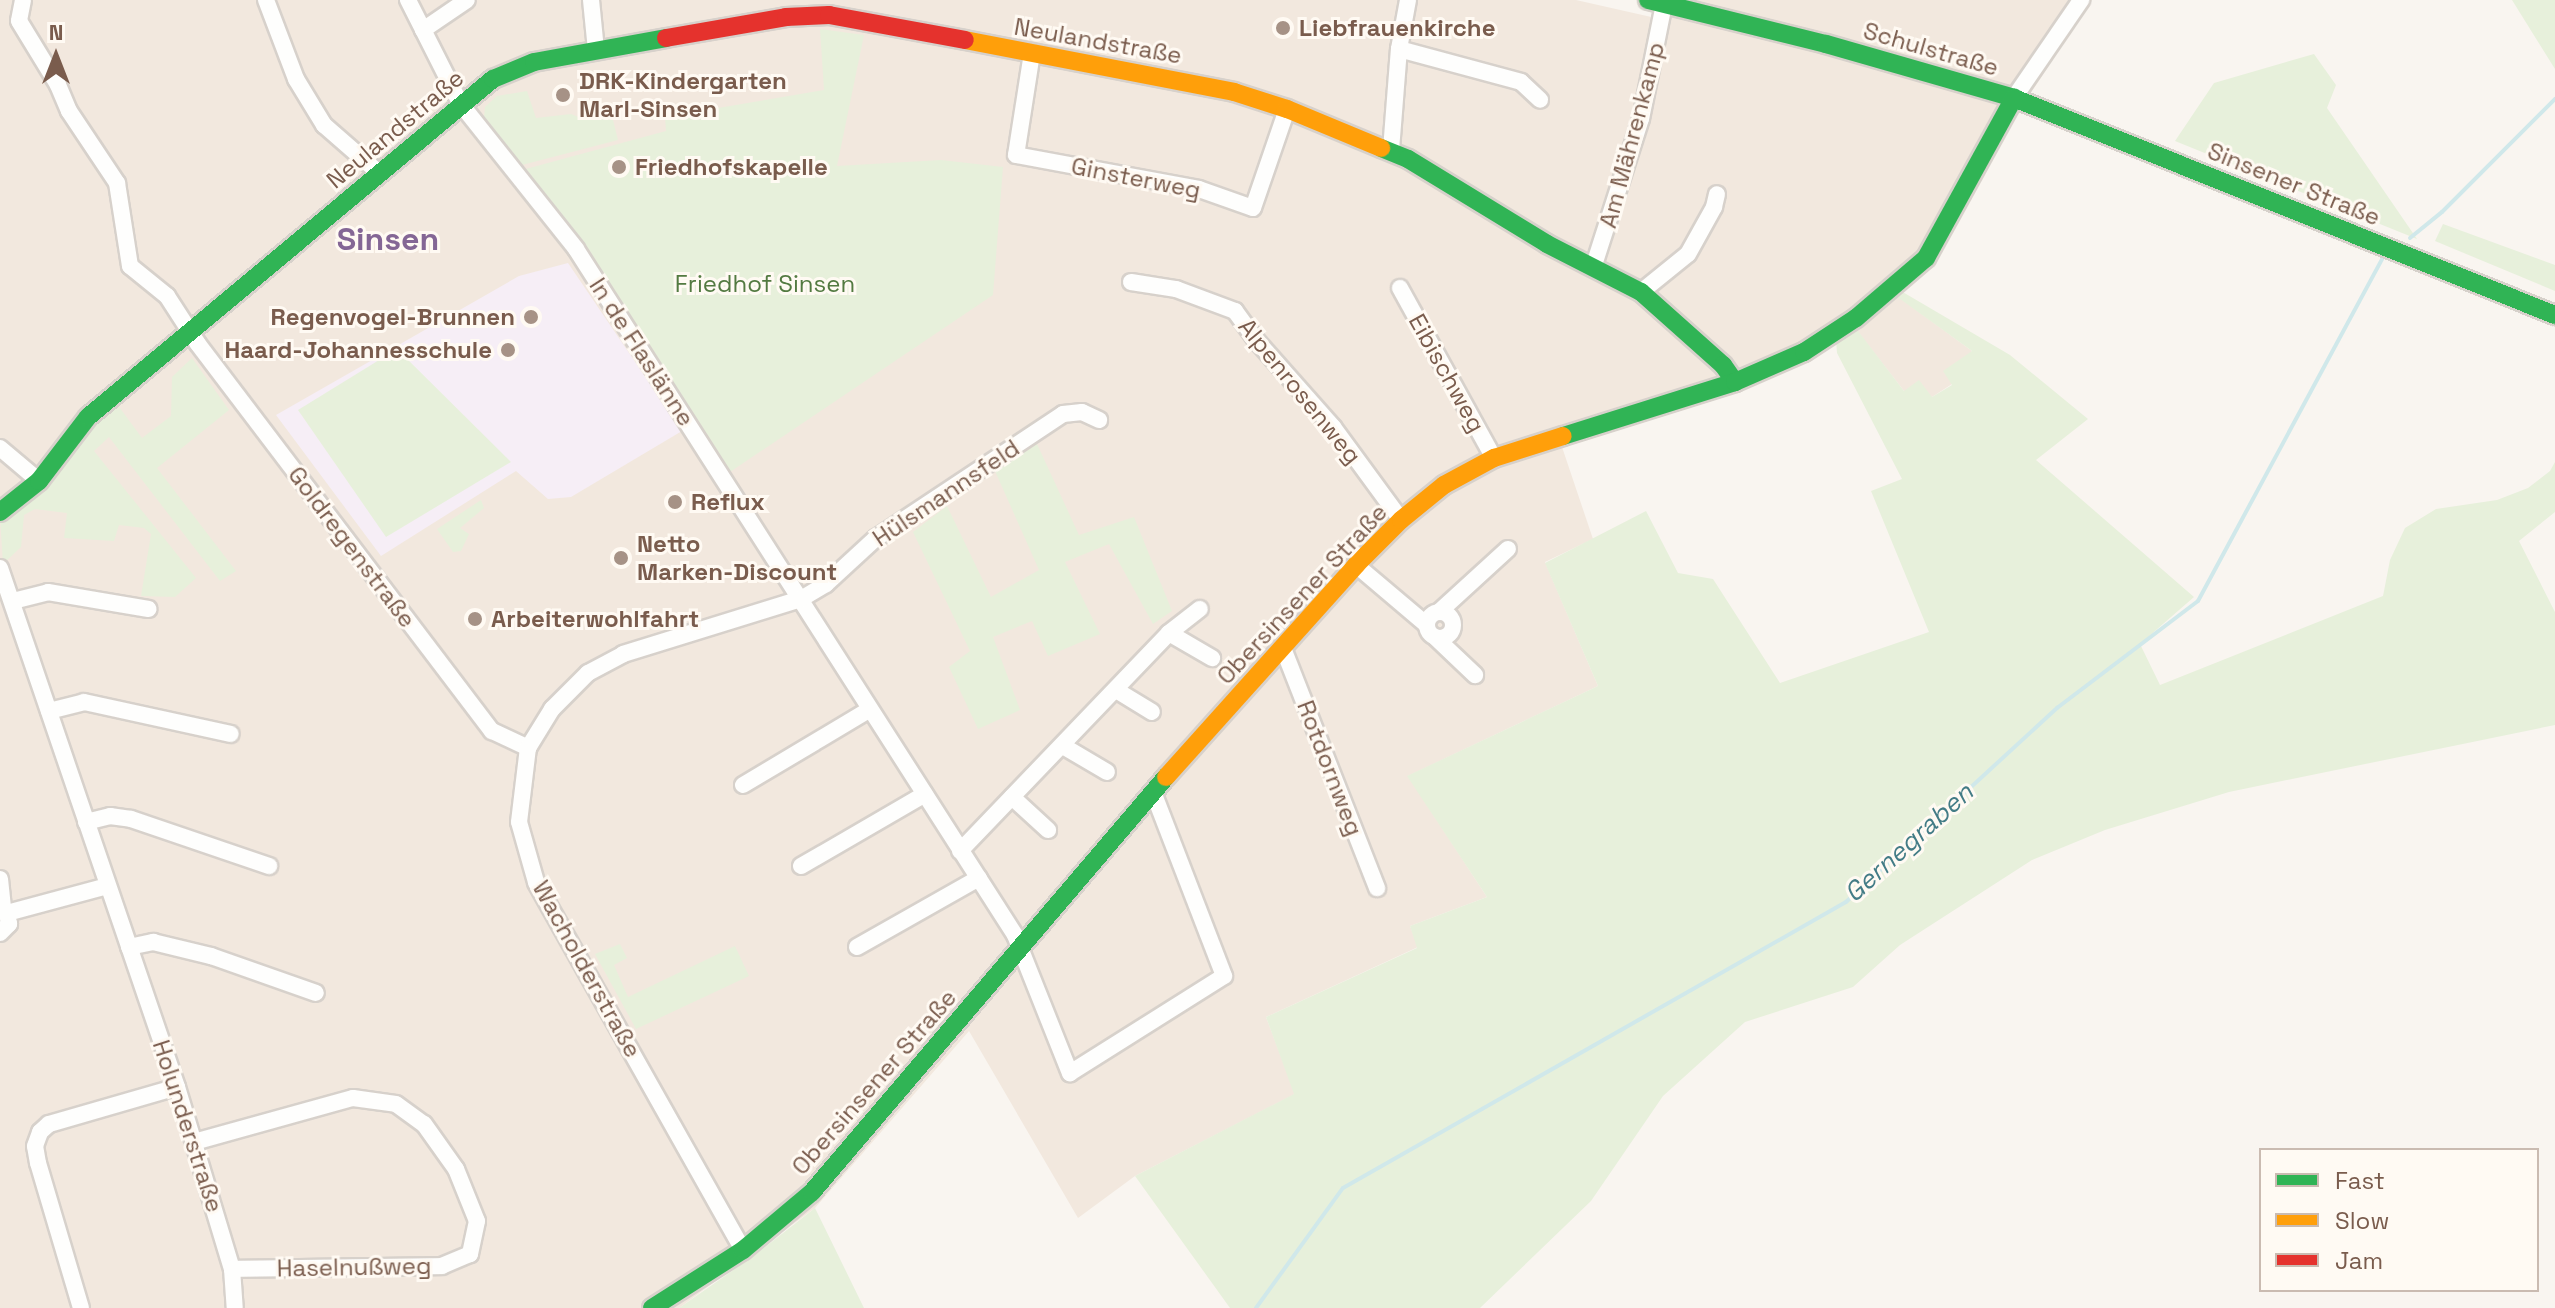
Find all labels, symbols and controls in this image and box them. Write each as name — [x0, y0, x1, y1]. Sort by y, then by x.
street label: Neulandstraße — [1012, 12, 1184, 70]
place label: Liebfrauenkirche — [1299, 14, 1495, 42]
north arrow — [16, 16, 96, 96]
street label: Schulstraße — [1860, 16, 2002, 82]
text: N — [49, 18, 63, 46]
marker: Liebfrauenkirche — [1274, 19, 1292, 37]
street label: Am Mährenkamp — [1593, 39, 1671, 231]
street label: Neulandstraße — [321, 63, 469, 195]
place label: DRK-Kindergarten Marl-Sinsen — [579, 67, 787, 123]
marker: DRK-Kindergarten Marl-Sinsen — [554, 86, 572, 104]
street label: Sinsener Straße — [2203, 136, 2385, 232]
street label: Ginsterweg — [1069, 151, 1203, 205]
place label: Friedhofskapelle — [635, 153, 828, 181]
marker: Friedhofskapelle — [610, 158, 628, 176]
district label: Sinsen — [337, 220, 439, 258]
park label: Friedhof Sinsen — [675, 270, 855, 298]
street label: In de Flaslänne — [583, 272, 701, 432]
place label: Regenvogel-Brunnen — [271, 303, 515, 331]
marker: Regenvogel-Brunnen — [522, 308, 540, 326]
street label: Eibischweg — [1403, 309, 1491, 437]
street label: Alpenrosenweg — [1233, 312, 1367, 470]
place label: Haard-Johannesschule — [224, 336, 492, 364]
marker: Haard-Johannesschule — [499, 341, 517, 359]
street label: Hülsmannsfeld — [867, 433, 1025, 553]
street label: Goldregenstraße — [282, 461, 422, 633]
place label: Reflux — [691, 488, 765, 516]
marker: Reflux — [666, 493, 684, 511]
street label: Obersinsener Straße — [1211, 498, 1393, 690]
place label: Netto Marken-Discount — [637, 530, 837, 586]
marker: Netto Marken-Discount — [612, 549, 630, 567]
place label: Arbeiterwohlfahrt — [491, 605, 699, 633]
marker: Arbeiterwohlfahrt — [466, 610, 484, 628]
street label: Rotdornweg — [1291, 696, 1369, 840]
water label: Gernegraben — [1838, 777, 1980, 909]
street label: Wacholderstraße — [527, 876, 647, 1062]
street label: Obersinsener Straße — [786, 983, 962, 1181]
street label: Holunderstraße — [147, 1036, 229, 1216]
legend — [2259, 1148, 2539, 1292]
text: Fast — [2335, 1165, 2385, 1196]
text: Slow — [2335, 1205, 2389, 1236]
text: Jam — [2335, 1245, 2383, 1276]
street label: Haselnußweg — [276, 1251, 432, 1283]

